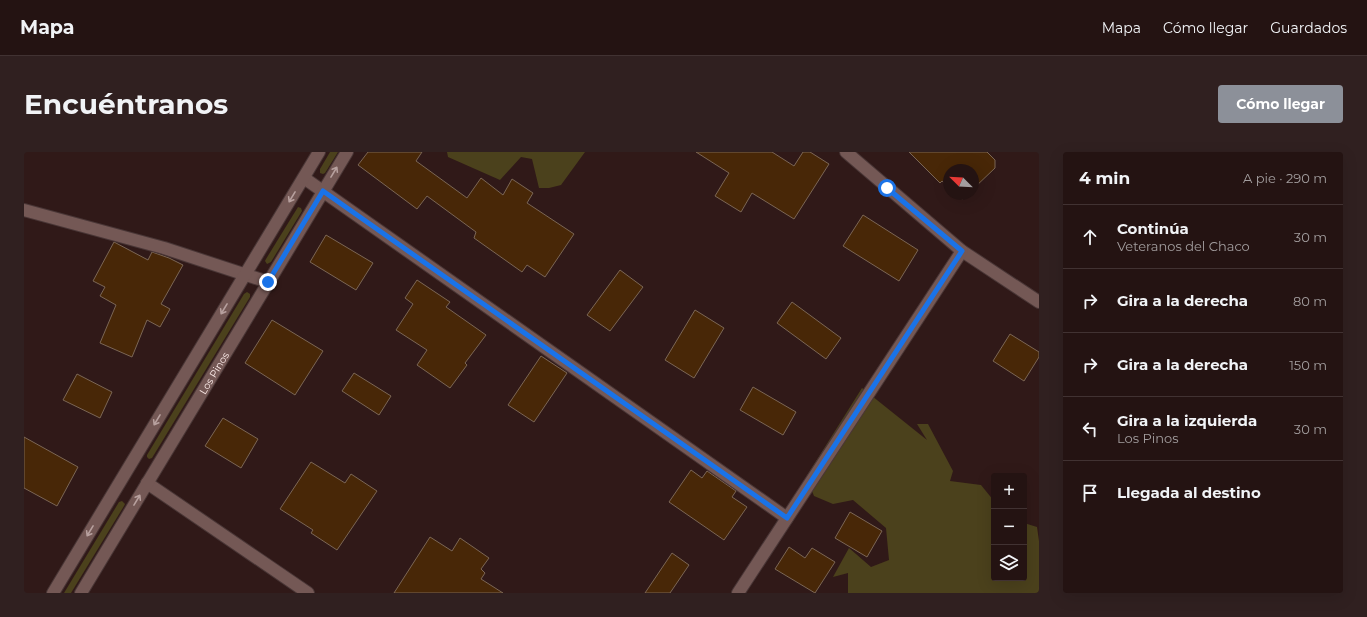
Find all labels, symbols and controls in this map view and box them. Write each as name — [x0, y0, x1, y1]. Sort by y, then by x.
text: Mapa — [20, 16, 75, 39]
text: Mapa — [1102, 19, 1141, 37]
text: Cómo llegar — [1163, 19, 1248, 37]
text: Guardados — [1270, 19, 1347, 37]
button: Cómo llegar — [1218, 85, 1343, 123]
text: Encuéntranos — [24, 87, 228, 121]
north arrow — [943, 164, 979, 200]
one-way arrow — [331, 166, 339, 178]
text: 4 min — [1079, 168, 1130, 188]
text: A pie · 290 m — [1243, 170, 1327, 186]
route start — [878, 179, 896, 197]
one-way arrow — [287, 191, 295, 203]
text: Continúa — [1117, 219, 1189, 238]
icon: ahead — [1079, 226, 1101, 248]
text: 30 m — [1294, 229, 1327, 245]
text: Veteranos del Chaco — [1117, 238, 1250, 254]
route end — [259, 273, 277, 291]
icon: right — [1079, 290, 1101, 312]
text: Gira a la derecha — [1117, 291, 1248, 310]
text: 80 m — [1293, 293, 1327, 309]
one-way arrow — [220, 303, 228, 315]
street label: Los Pinos — [196, 349, 232, 397]
icon: right — [1079, 354, 1101, 376]
text: Gira a la derecha — [1117, 355, 1248, 374]
text: 150 m — [1289, 357, 1327, 373]
text: Gira a la izquierda — [1117, 411, 1257, 430]
one-way arrow — [153, 414, 161, 426]
icon: left — [1079, 418, 1101, 440]
text: 30 m — [1294, 421, 1327, 437]
text: Los Pinos — [1117, 430, 1179, 446]
map controls — [991, 473, 1027, 581]
button: + — [991, 473, 1027, 509]
icon: arrive — [1079, 482, 1101, 504]
text: Llegada al destino — [1117, 483, 1261, 502]
one-way arrow — [134, 494, 142, 506]
button: − — [991, 509, 1027, 545]
one-way arrow — [86, 525, 94, 536]
button: layers — [991, 545, 1027, 581]

